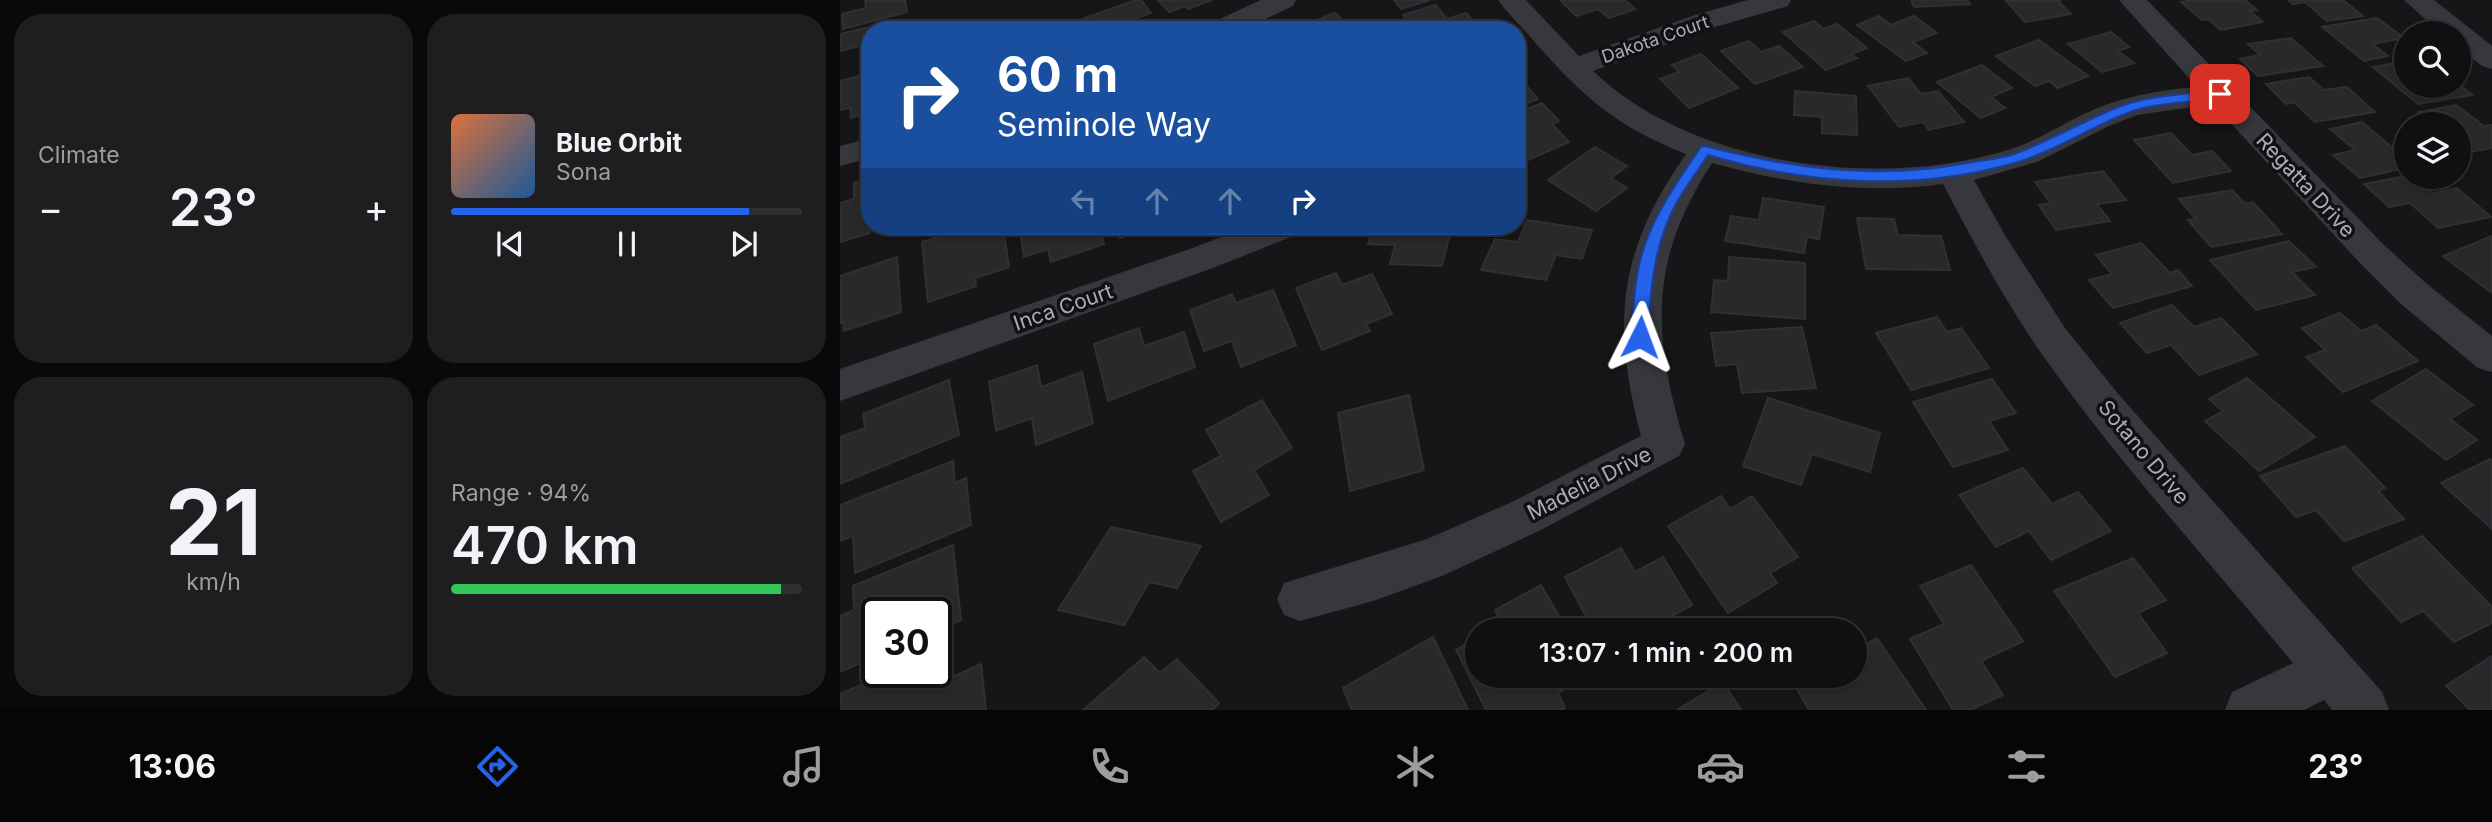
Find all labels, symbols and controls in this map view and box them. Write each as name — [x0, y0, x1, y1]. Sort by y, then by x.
street label: Dakota Court — [1599, 11, 1711, 67]
map controls — [2394, 21, 2471, 189]
button: search — [2394, 21, 2471, 98]
text: 60 m — [997, 45, 1118, 104]
icon: right — [882, 49, 973, 140]
pin — [2190, 64, 2250, 124]
icon: arrive — [2201, 75, 2239, 113]
text: Seminole Way — [997, 105, 1211, 144]
button: layers — [2394, 112, 2471, 189]
text: Blue Orbit — [556, 127, 682, 158]
street label: Regatta Drive — [2251, 128, 2361, 242]
text: Climate — [38, 141, 120, 169]
text: Sona — [556, 158, 611, 186]
text: 23° — [169, 176, 258, 239]
icon: left — [1065, 182, 1103, 220]
icon: ahead — [1138, 182, 1176, 220]
icon: ahead — [1211, 182, 1249, 220]
icon: right — [1284, 182, 1322, 220]
text: − — [38, 185, 63, 231]
text: + — [364, 185, 389, 231]
icon: previous — [491, 225, 529, 263]
icon: pause — [608, 225, 646, 263]
icon: next — [725, 225, 763, 263]
street label: Inca Court — [1010, 278, 1116, 336]
position arrow — [1603, 300, 1677, 374]
street label: Sotano Drive — [2093, 395, 2195, 509]
street label: Madelia Drive — [1523, 441, 1655, 525]
text: 21 — [165, 467, 262, 577]
text: Range · 94% — [451, 479, 591, 507]
text: 470 km — [451, 514, 639, 577]
text: km/h — [186, 568, 241, 596]
speed limit sign: 30 — [861, 597, 952, 688]
text: 13:07 · 1 min · 200 m — [1539, 637, 1793, 668]
icon: directions — [473, 742, 522, 791]
icon: music — [779, 742, 828, 791]
icon: phone — [1085, 742, 1134, 791]
icon: climate — [1391, 742, 1440, 791]
icon: car — [1696, 742, 1745, 791]
icon: filters — [2002, 742, 2051, 791]
text: 13:06 — [128, 747, 216, 786]
text: 23° — [2308, 747, 2363, 786]

